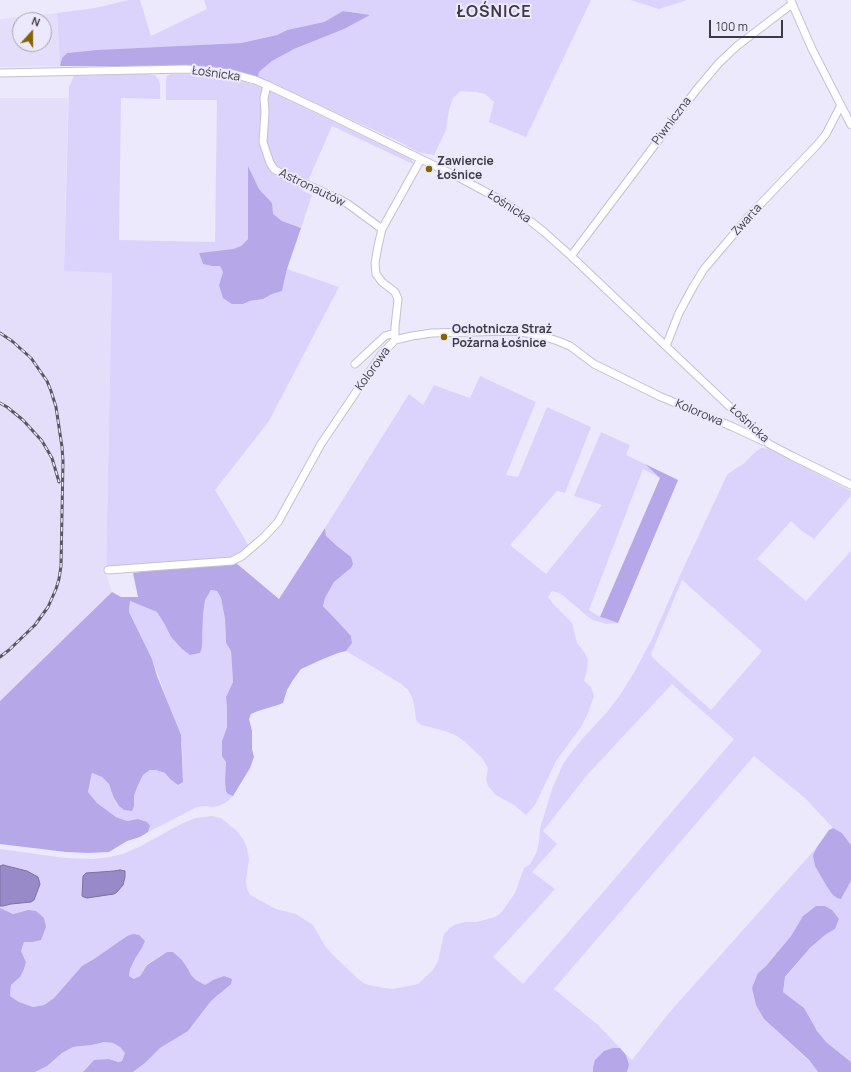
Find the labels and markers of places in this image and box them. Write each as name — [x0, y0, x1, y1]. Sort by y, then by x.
place label: Zawiercie Łośnice — [437, 155, 494, 183]
marker: Zawiercie Łośnice — [424, 164, 434, 174]
place label: Ochotnicza Straż Pożarna Łośnice — [452, 323, 552, 351]
marker: Ochotnicza Straż Pożarna Łośnice — [439, 332, 449, 342]

